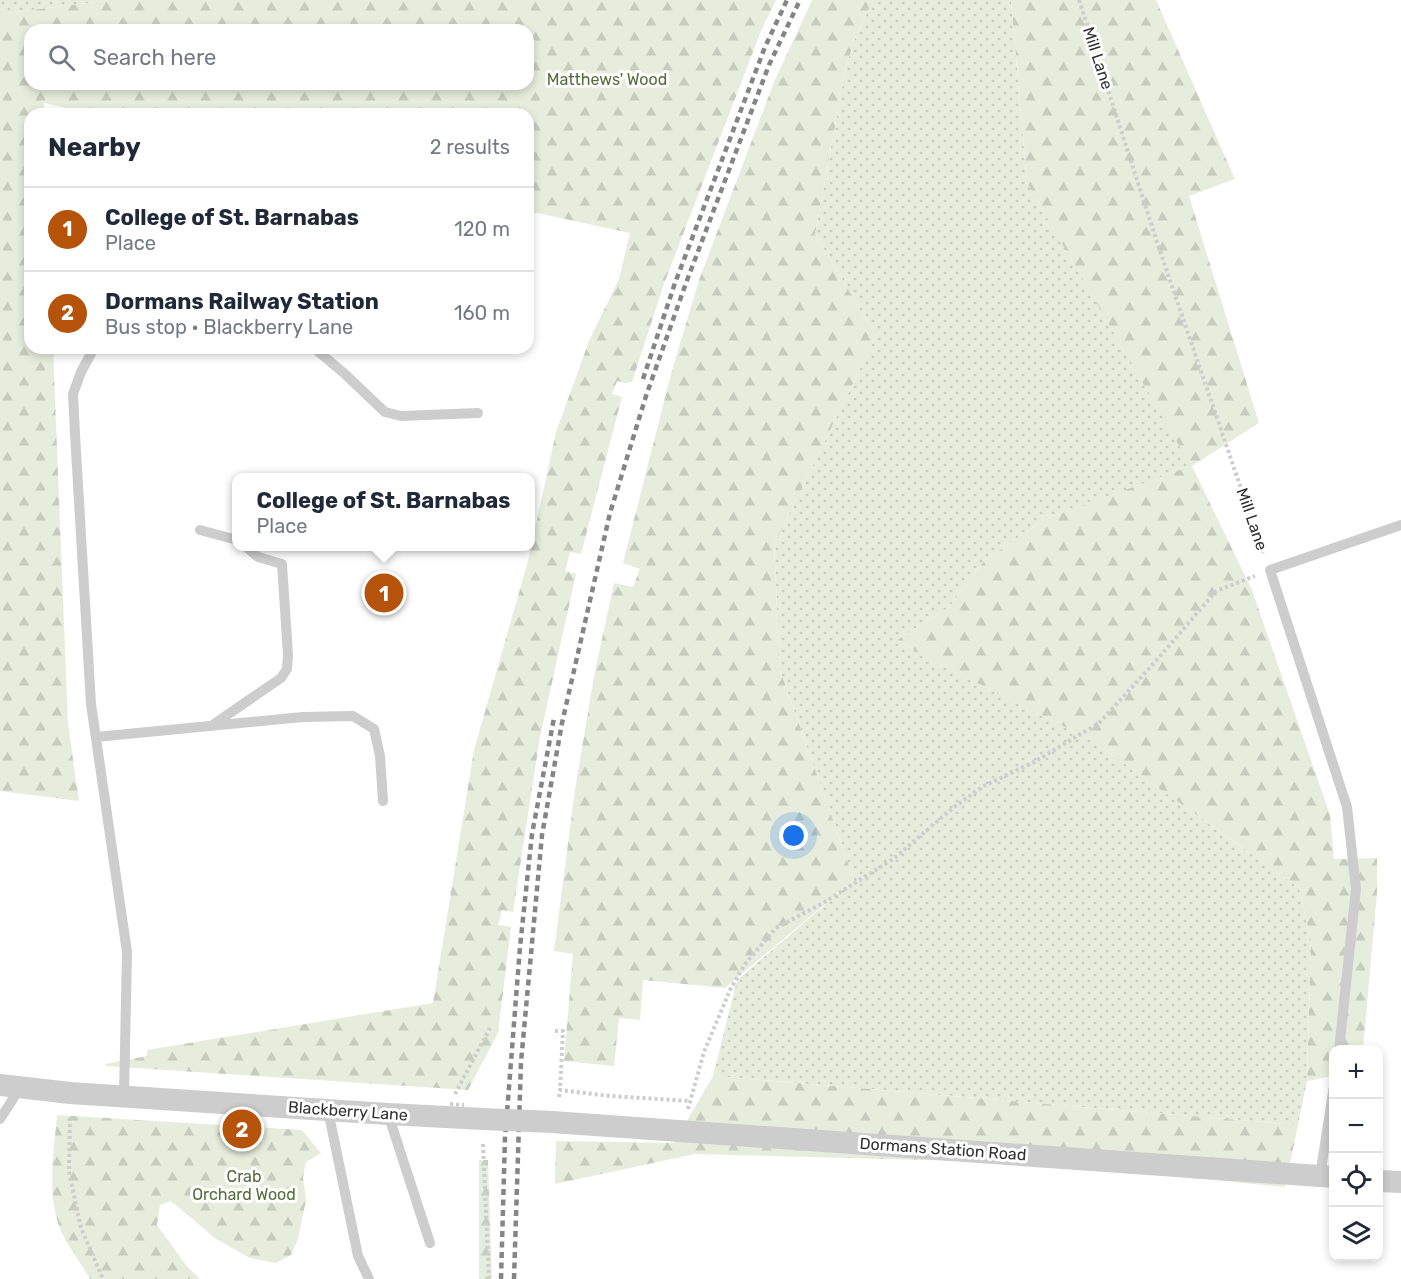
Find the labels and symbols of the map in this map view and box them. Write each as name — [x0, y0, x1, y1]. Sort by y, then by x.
street label: Mill Lane — [1079, 24, 1117, 92]
park label: Matthews' Wood — [547, 70, 667, 89]
street label: Mill Lane — [1232, 485, 1272, 553]
pin: 1 — [364, 570, 404, 616]
your location — [779, 821, 808, 850]
street label: Blackberry Lane — [287, 1097, 409, 1125]
pin: 2 — [222, 1106, 262, 1152]
street label: Dormans Station Road — [859, 1134, 1027, 1164]
park label: Crab Orchard Wood — [192, 1167, 296, 1204]

